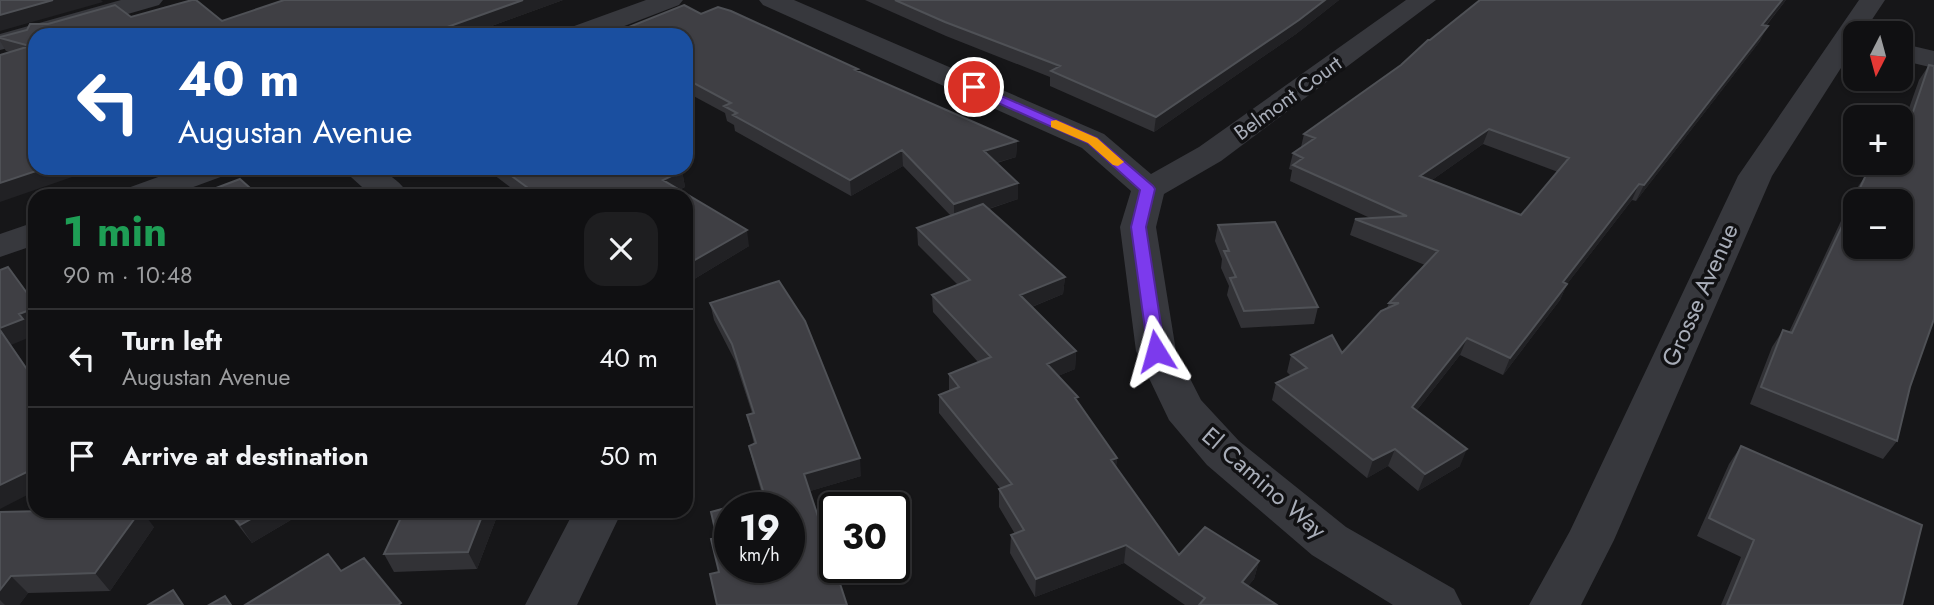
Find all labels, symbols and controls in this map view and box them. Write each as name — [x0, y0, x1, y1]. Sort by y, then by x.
north arrow — [1843, 21, 1913, 91]
map controls — [1843, 21, 1913, 259]
text: 40 m — [178, 44, 300, 114]
street label: Belmont Court — [1228, 49, 1348, 147]
icon: left — [63, 56, 154, 147]
pin — [944, 57, 1004, 117]
icon: arrive — [955, 68, 993, 106]
button: + — [1843, 105, 1913, 175]
text: Augustan Avenue — [178, 109, 412, 155]
button: − — [1843, 189, 1913, 259]
text: 1 min — [63, 201, 167, 262]
button: close — [584, 212, 658, 286]
street label: Grosse Avenue — [1652, 218, 1747, 372]
text: 90 m · 10:48 — [63, 258, 193, 292]
position arrow — [1119, 314, 1193, 388]
text: Turn left — [122, 322, 222, 360]
icon: left — [63, 339, 101, 377]
text: 40 m — [599, 339, 658, 377]
text: Augustan Avenue — [122, 360, 290, 394]
street label: El Camino Way — [1194, 419, 1335, 547]
icon: arrive — [63, 437, 101, 475]
text: Arrive at destination — [122, 437, 369, 475]
text: 50 m — [600, 437, 658, 475]
speed limit sign: 30 — [819, 492, 910, 583]
text: 19 — [739, 503, 780, 553]
text: km/h — [739, 542, 780, 568]

